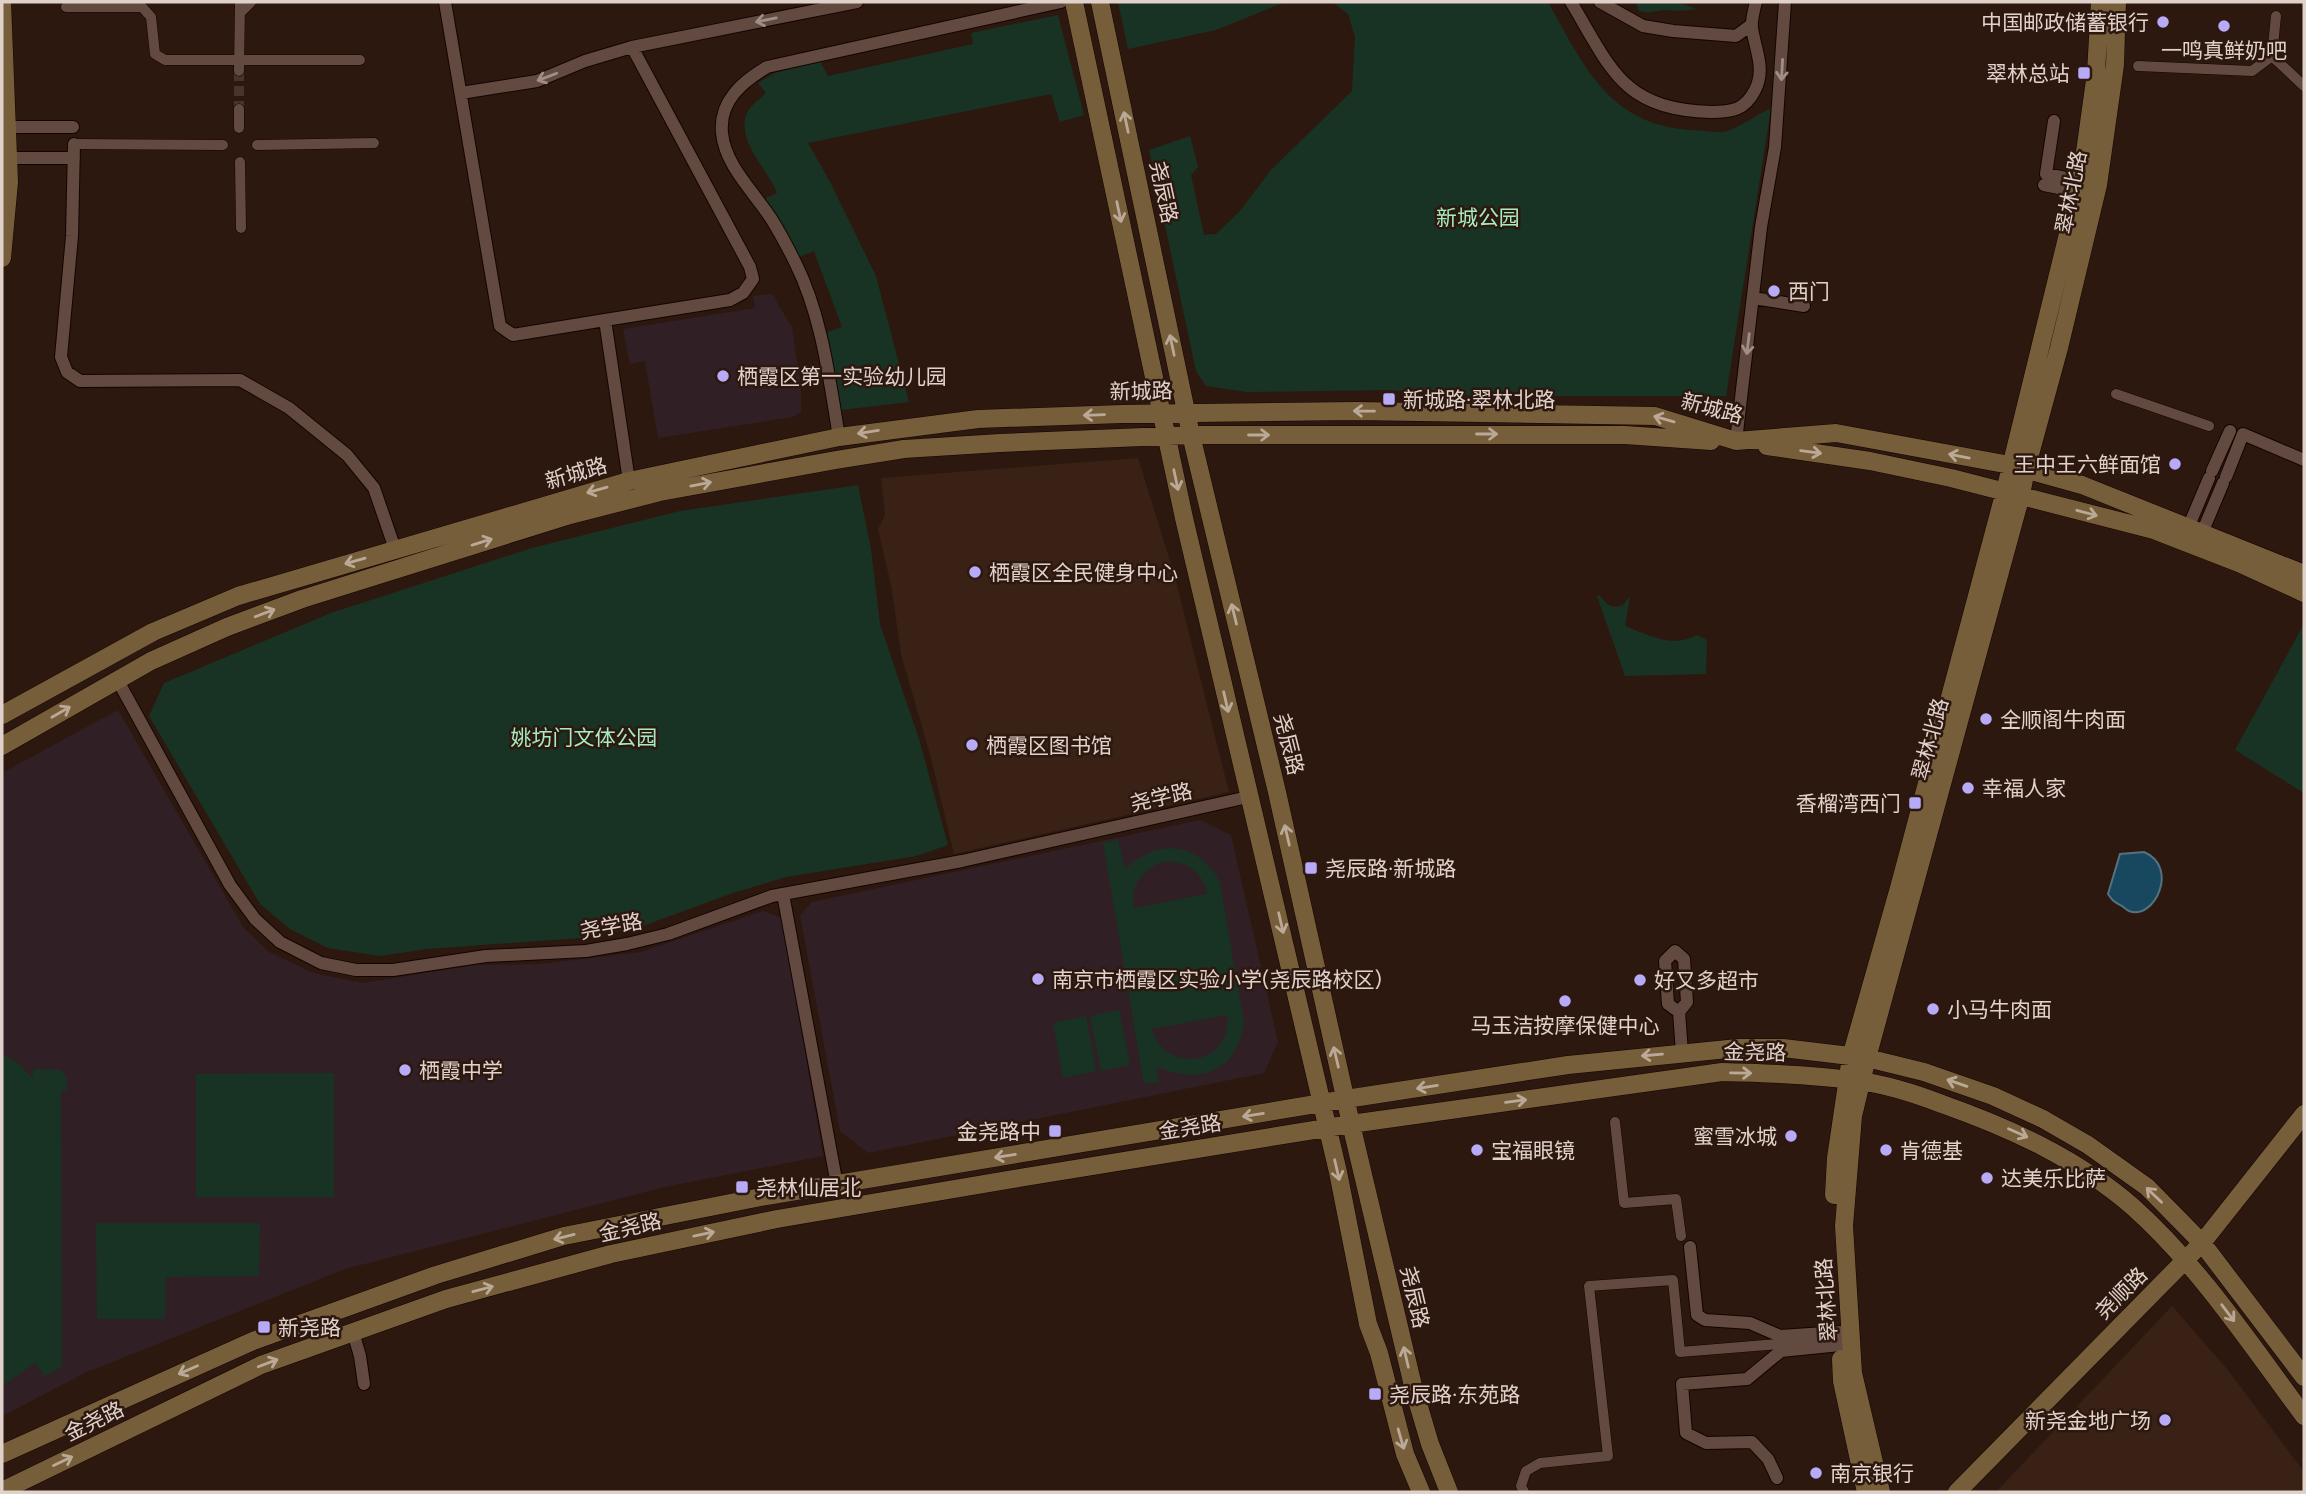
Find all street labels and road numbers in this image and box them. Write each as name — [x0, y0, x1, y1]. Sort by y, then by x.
street label: 翠林北路 — [2051, 148, 2091, 236]
street label: 尧辰路 — [1145, 159, 1183, 225]
street label: 新城路 — [1109, 378, 1173, 404]
street label: 新城路 — [1678, 388, 1746, 428]
street label: 新城路 — [542, 452, 610, 494]
street label: 翠林北路 — [1907, 695, 1953, 783]
street label: 尧辰路 — [1269, 710, 1309, 778]
street label: 尧学路 — [1127, 778, 1195, 816]
street label: 尧学路 — [578, 908, 644, 944]
street label: 金尧路 — [1723, 1039, 1787, 1065]
street label: 金尧路 — [1157, 1110, 1223, 1144]
street label: 金尧路 — [596, 1208, 664, 1246]
street label: 翠林北路 — [1811, 1257, 1841, 1343]
street label: 尧顺路 — [2090, 1262, 2152, 1324]
street label: 尧辰路 — [1396, 1263, 1434, 1331]
street label: 金尧路 — [60, 1396, 128, 1446]

